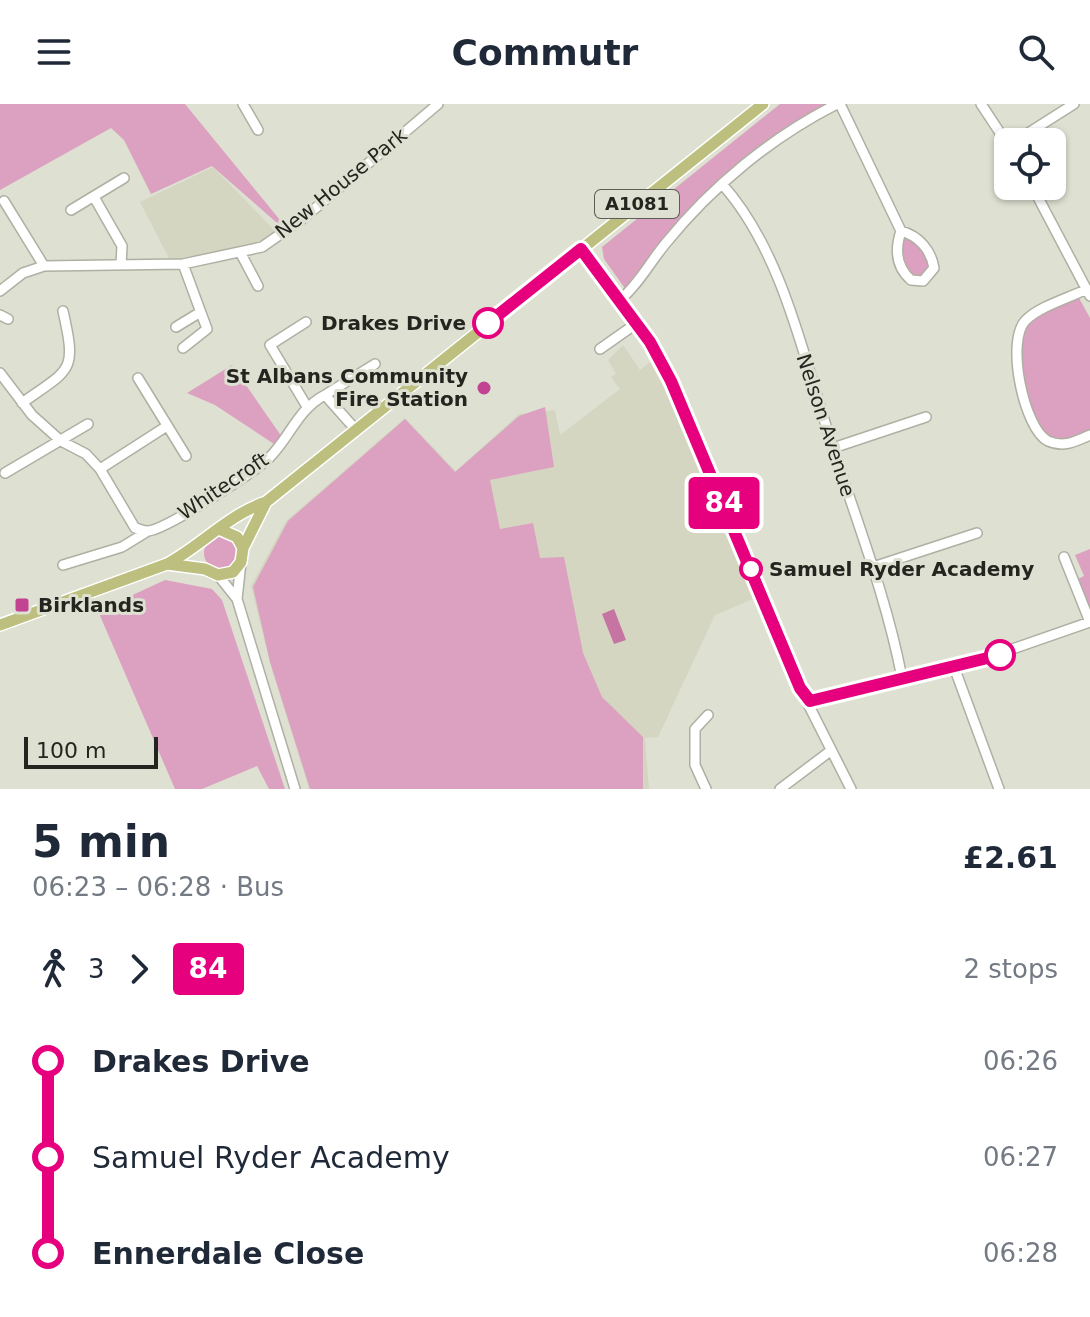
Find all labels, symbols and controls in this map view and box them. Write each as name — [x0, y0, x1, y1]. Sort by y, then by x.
icon: menu — [32, 30, 76, 74]
icon: search — [1014, 30, 1058, 74]
text: Commutr — [452, 32, 638, 73]
street label: New House Park — [270, 122, 412, 243]
map controls — [994, 128, 1066, 200]
button: locate — [994, 128, 1066, 200]
road number: A1081 — [595, 190, 679, 218]
marker: Drakes Drive — [473, 308, 503, 338]
place label: Drakes Drive — [321, 311, 466, 335]
street label: Nelson Avenue — [792, 351, 860, 499]
place label: St Albans Community Fire Station — [226, 364, 468, 411]
marker: St Albans Community Fire Station — [475, 379, 493, 397]
street label: Whitecroft — [173, 447, 273, 525]
line badge: 84 — [688, 477, 760, 529]
text: 84 — [705, 486, 743, 519]
place label: Samuel Ryder Academy — [769, 557, 1034, 581]
marker: Samuel Ryder Academy — [740, 558, 762, 580]
place label: Birklands — [38, 593, 144, 617]
marker: Birklands — [13, 596, 31, 614]
unlabelled marker — [985, 640, 1015, 670]
scale bar — [24, 733, 158, 769]
text: 100 m — [36, 738, 106, 763]
text: 5 min — [32, 816, 170, 867]
text: £2.61 — [963, 840, 1058, 875]
text: 06:23 – 06:28 · Bus — [32, 872, 284, 902]
icon: walk — [32, 947, 76, 991]
icon: forward — [117, 947, 161, 991]
text: 84 — [189, 952, 228, 985]
text: 3 — [88, 954, 105, 984]
text: 2 stops — [963, 954, 1058, 984]
text: Drakes Drive — [92, 1044, 310, 1079]
text: 06:26 — [983, 1046, 1058, 1076]
text: Samuel Ryder Academy — [92, 1140, 450, 1175]
text: 06:27 — [983, 1142, 1058, 1172]
text: Ennerdale Close — [92, 1236, 364, 1271]
text: 06:28 — [983, 1238, 1058, 1268]

